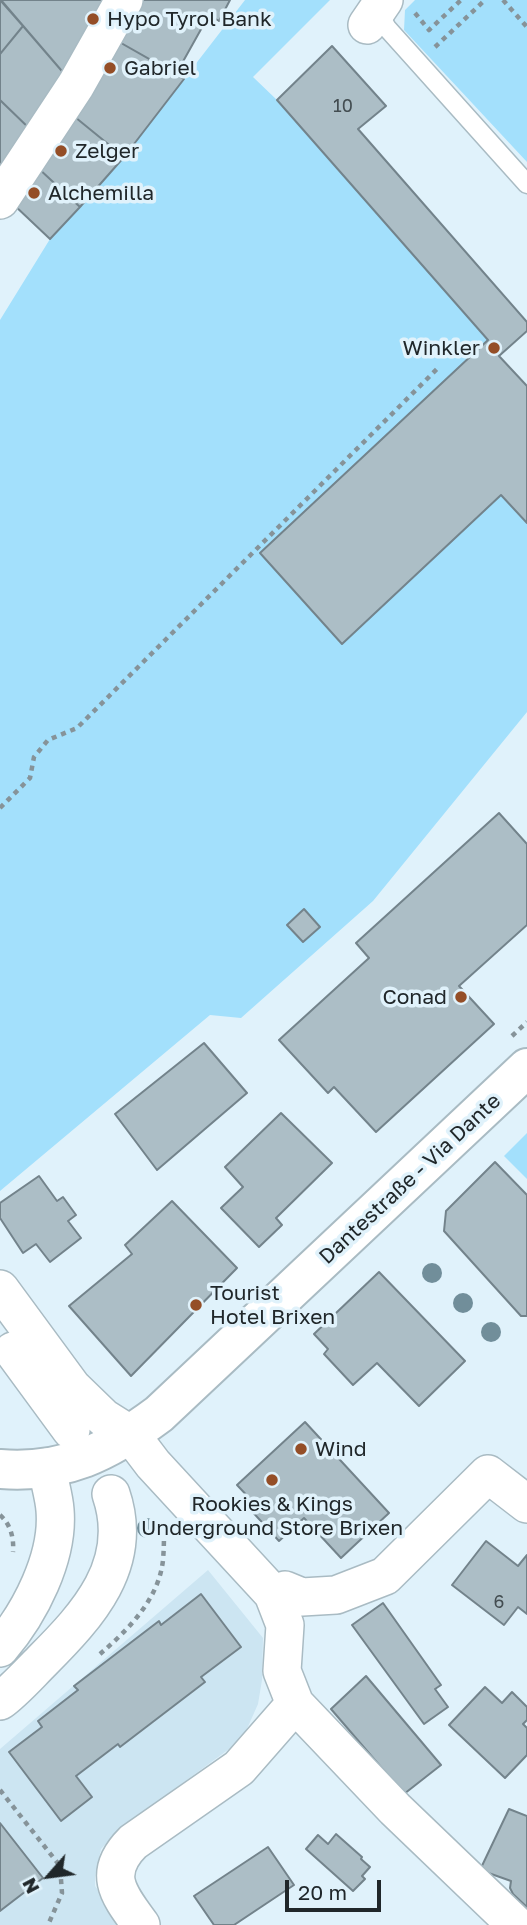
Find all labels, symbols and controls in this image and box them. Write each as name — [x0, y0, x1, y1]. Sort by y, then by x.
place label: Hypo Tyrol Bank — [107, 6, 272, 32]
marker: Hypo Tyrol Bank — [85, 11, 101, 27]
place label: Gabriel — [124, 55, 196, 81]
marker: Gabriel — [102, 60, 118, 76]
house number: 10 — [333, 95, 353, 117]
place label: Zelger — [75, 138, 139, 164]
marker: Zelger — [53, 143, 69, 159]
place label: Alchemilla — [48, 180, 154, 206]
marker: Alchemilla — [26, 185, 42, 201]
place label: Winkler — [403, 335, 480, 361]
marker: Winkler — [486, 340, 502, 356]
place label: Conad — [382, 984, 447, 1010]
marker: Conad — [453, 989, 469, 1005]
street label: Dantestraße - Via Dante — [314, 1088, 506, 1270]
place label: Tourist Hotel Brixen — [210, 1280, 335, 1330]
marker: Tourist Hotel Brixen — [188, 1297, 204, 1313]
place label: Wind — [315, 1436, 367, 1462]
marker: Wind — [293, 1441, 309, 1457]
marker: Rookies & Kings Underground Store Brixen — [264, 1472, 280, 1488]
place label: Rookies & Kings Underground Store Brixen — [141, 1491, 403, 1541]
house number: 6 — [494, 1591, 504, 1613]
north arrow — [14, 1841, 84, 1911]
scale bar — [289, 1866, 385, 1910]
text: N — [16, 1874, 44, 1898]
text: 20 m — [298, 1879, 347, 1905]

